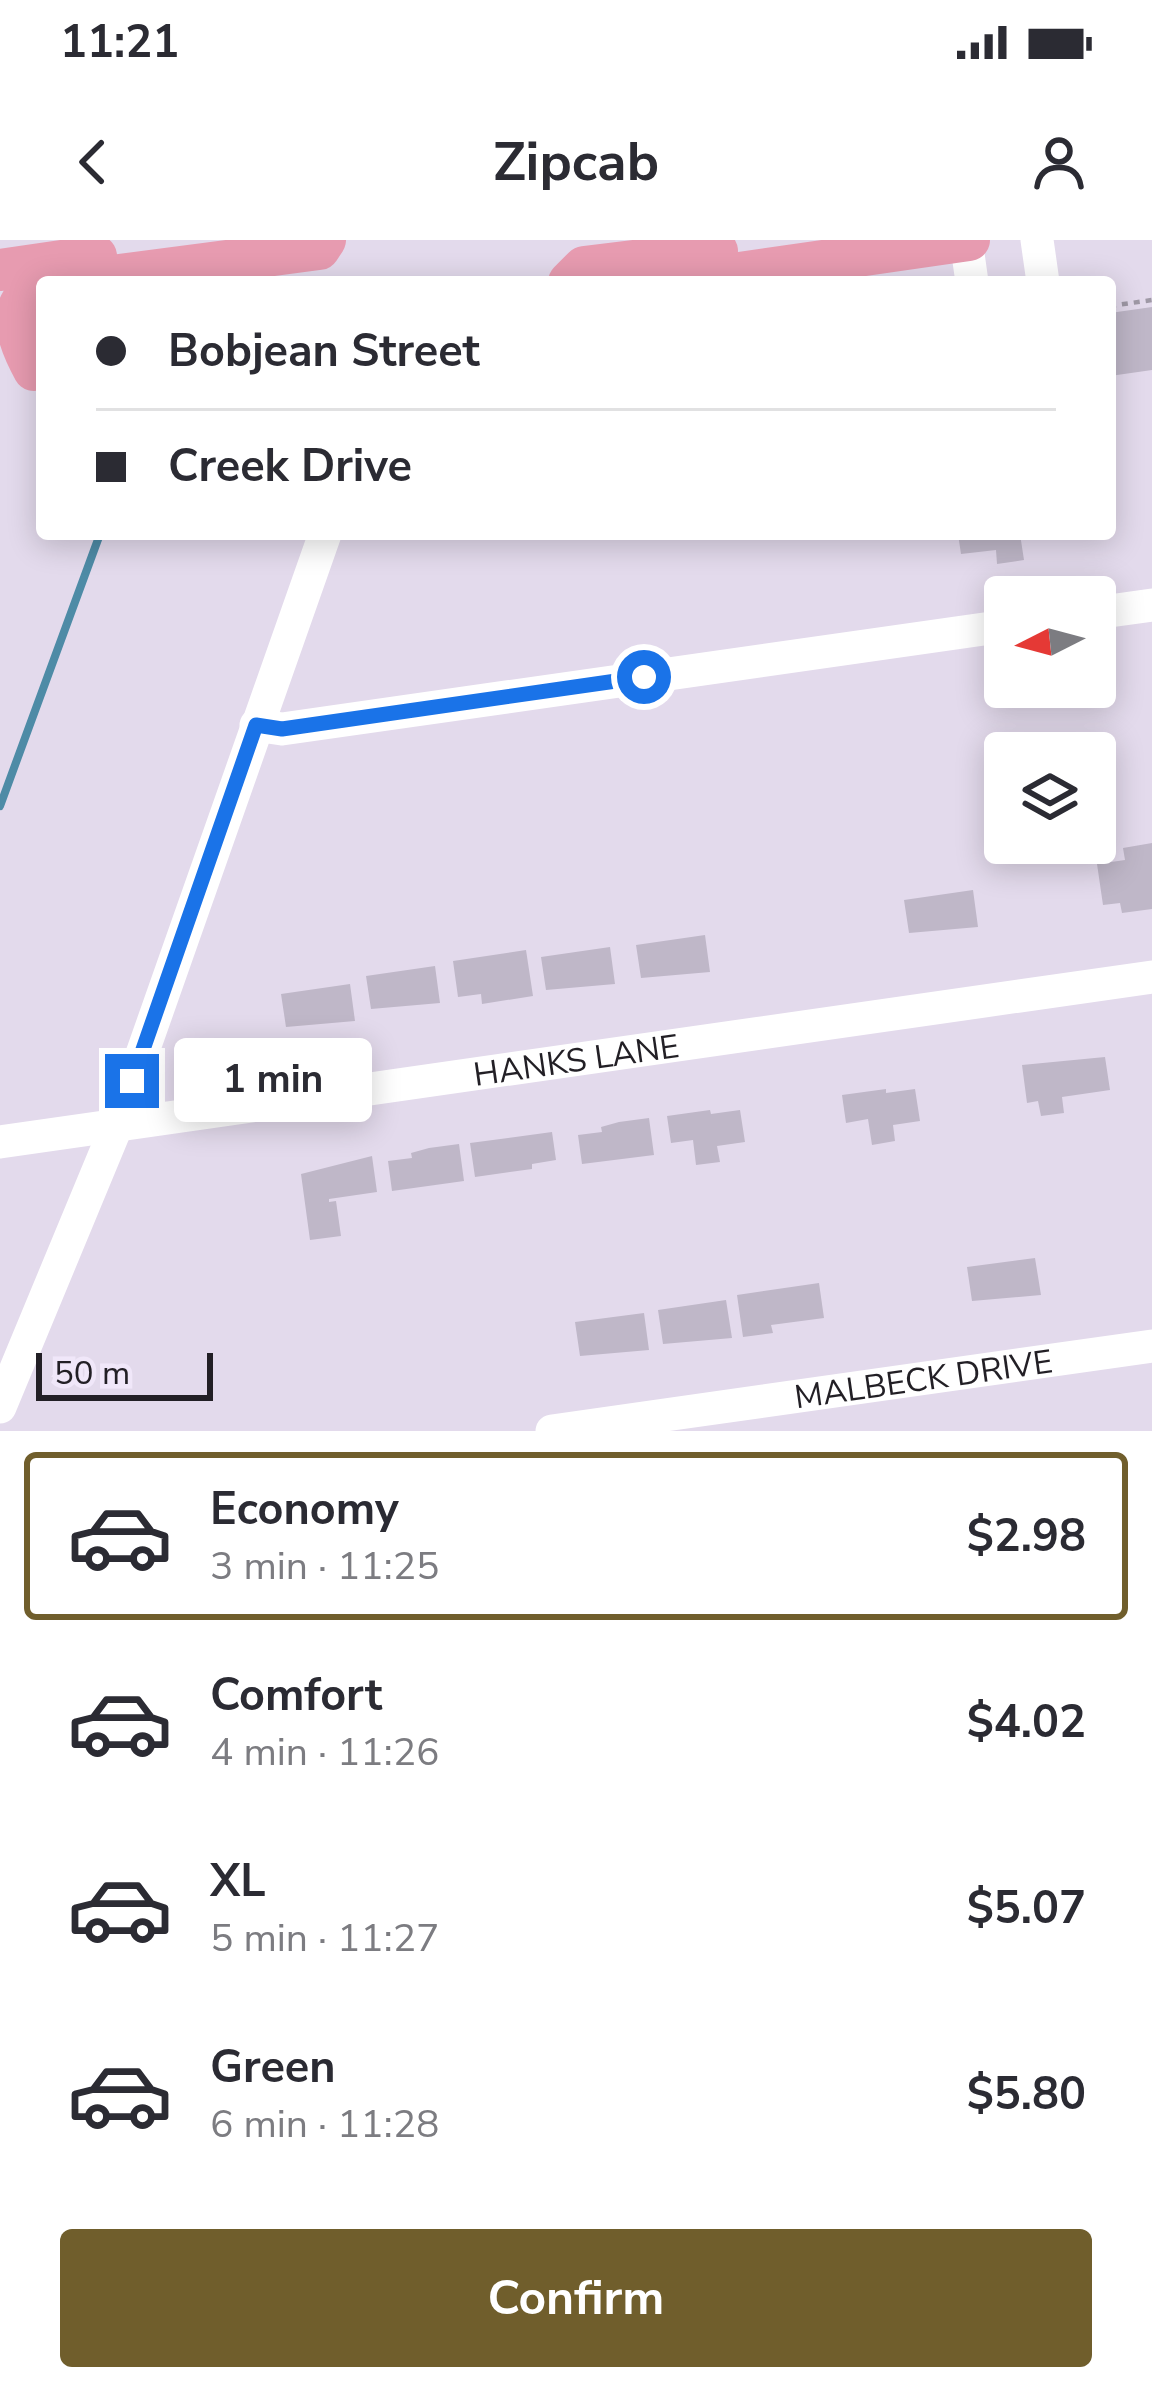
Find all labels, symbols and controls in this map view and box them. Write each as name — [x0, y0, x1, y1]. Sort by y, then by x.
text: 11:21 — [60, 12, 179, 73]
text: Zipcab — [493, 125, 659, 199]
icon: back — [60, 129, 126, 195]
icon: person — [1026, 129, 1092, 195]
text: Bobjean Street — [168, 321, 480, 382]
text: Creek Drive — [168, 436, 412, 497]
north arrow — [984, 576, 1116, 708]
map controls — [984, 576, 1116, 864]
route start — [617, 650, 671, 704]
button: layers — [984, 732, 1116, 864]
street label: HANKS LANE — [471, 1024, 682, 1098]
callout: 1 min — [174, 1039, 372, 1123]
text: 1 min — [223, 1053, 323, 1106]
route end — [105, 1054, 159, 1108]
street label: MALBECK DRIVE — [792, 1339, 1055, 1420]
scale bar — [36, 1347, 213, 1400]
text: 50 m — [54, 1351, 130, 1396]
text: Economy — [210, 1479, 399, 1540]
icon: car — [66, 1482, 174, 1590]
text: $2.98 — [967, 1506, 1086, 1567]
text: 3 min · 11:25 — [210, 1540, 439, 1593]
text: Comfort — [210, 1665, 382, 1726]
icon: car — [66, 1668, 174, 1776]
text: $4.02 — [967, 1692, 1086, 1753]
text: 4 min · 11:26 — [210, 1726, 439, 1779]
text: XL — [210, 1851, 266, 1912]
icon: car — [66, 1854, 174, 1962]
text: $5.07 — [967, 1878, 1086, 1939]
text: 5 min · 11:27 — [210, 1912, 439, 1965]
text: Green — [210, 2037, 336, 2098]
icon: car — [66, 2040, 174, 2148]
text: $5.80 — [967, 2064, 1086, 2125]
text: 6 min · 11:28 — [210, 2098, 439, 2151]
button: Confirm — [60, 2229, 1092, 2367]

